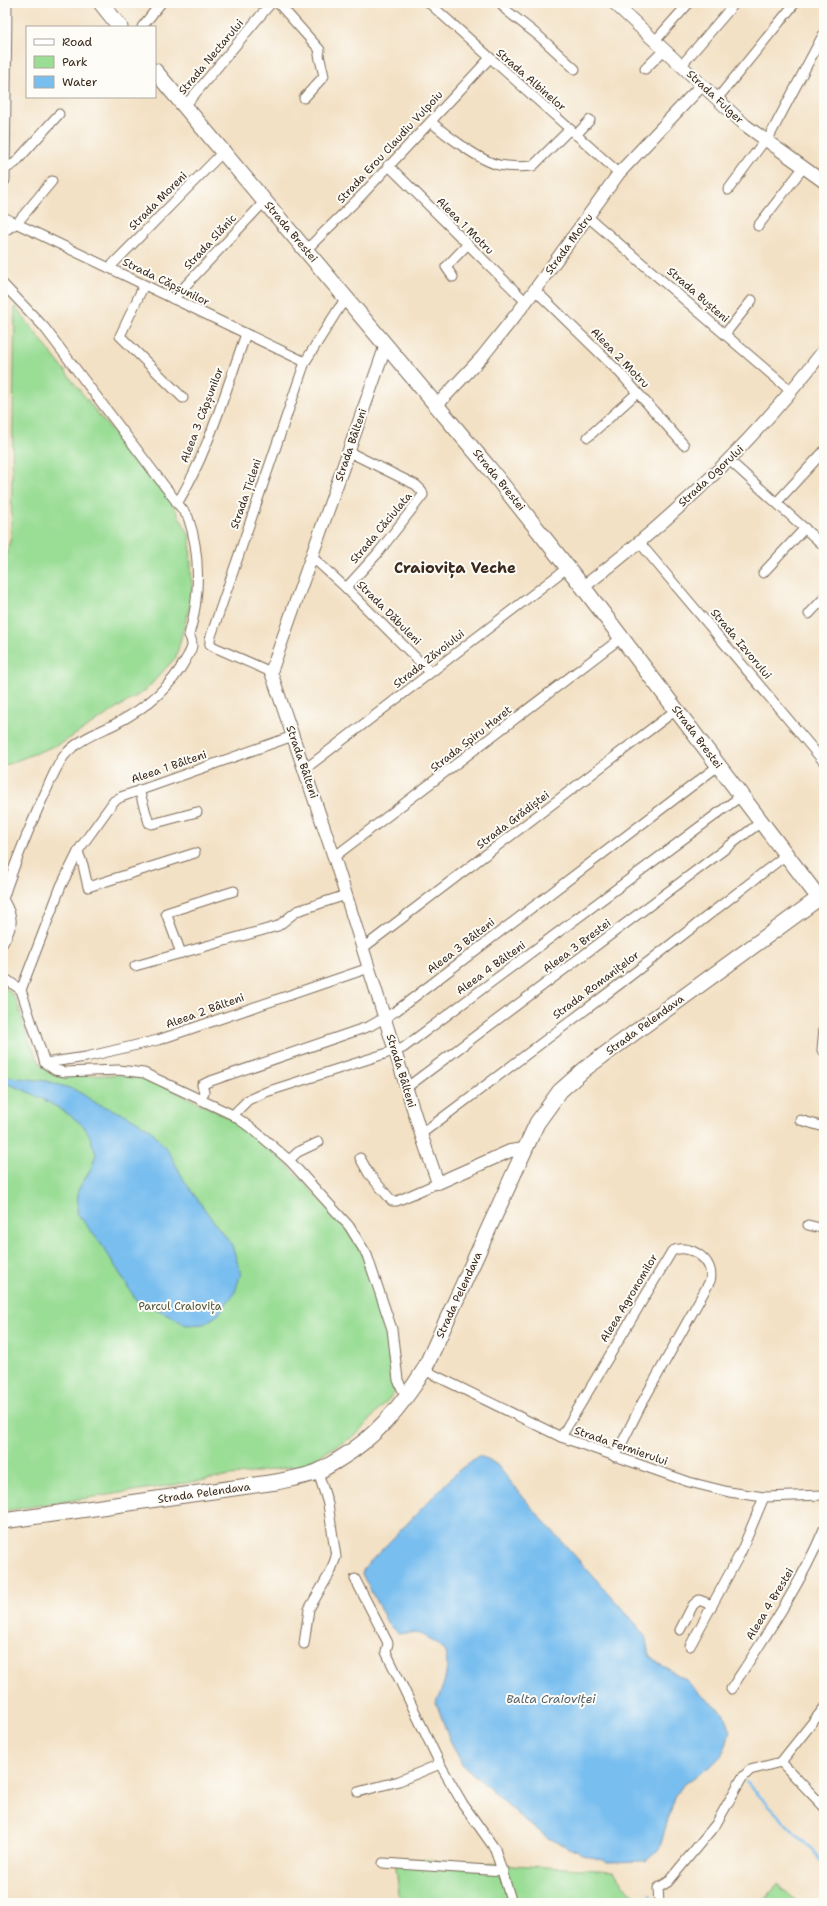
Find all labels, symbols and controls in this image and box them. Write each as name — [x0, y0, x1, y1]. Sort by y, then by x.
street label: Strada Nectarului — [175, 16, 247, 98]
legend — [26, 26, 156, 98]
text: Road — [62, 34, 93, 50]
street label: Strada Albinelor — [493, 46, 569, 114]
text: Park — [62, 54, 88, 70]
street label: Strada Fulger — [683, 67, 747, 127]
text: Water — [62, 74, 98, 90]
street label: Strada Erou Claudiu Vulpoiu — [334, 87, 446, 207]
street label: Strada Moreni — [125, 168, 191, 234]
street label: Aleea 1 Motru — [433, 194, 497, 258]
street label: Strada Brestei — [261, 198, 321, 266]
street label: Strada Motru — [542, 210, 596, 278]
street label: Strada Slănic — [180, 211, 240, 273]
street label: Strada Căpșunilor — [120, 254, 212, 310]
street label: Strada Bușteni — [664, 264, 732, 326]
street label: Aleea 2 Motru — [587, 325, 653, 391]
street label: Aleea 3 Căpșunilor — [177, 365, 227, 465]
street label: Strada Bâlteni — [331, 406, 371, 484]
street label: Strada Ogorului — [675, 442, 747, 510]
street label: Strada Brestei — [469, 446, 529, 514]
street label: Strada Țicleni — [227, 457, 265, 531]
street label: Strada Căciulata — [347, 489, 415, 567]
district label: Craiovița Veche — [394, 558, 516, 579]
street label: Strada Dăbuleni — [353, 577, 425, 649]
street label: Strada Izvorului — [707, 606, 775, 682]
street label: Strada Zăvoiului — [390, 626, 468, 692]
street label: Strada Spiru Haret — [427, 702, 515, 776]
street label: Strada Brestei — [668, 702, 726, 772]
street label: Strada Bâlteni — [282, 723, 322, 801]
street label: Aleea 1 Bâlteni — [129, 747, 209, 787]
street label: Strada Grădiștei — [473, 788, 553, 852]
street label: Aleea 3 Bâlteni — [424, 915, 498, 977]
street label: Aleea 3 Brestei — [540, 915, 614, 977]
street label: Aleea 4 Bâlteni — [453, 938, 529, 998]
street label: Strada Romanițelor — [550, 947, 642, 1023]
street label: Aleea 2 Bâlteni — [164, 990, 246, 1032]
street label: Strada Pelendava — [603, 991, 687, 1059]
street label: Strada Bâlteni — [383, 1032, 419, 1110]
street label: Strada Pelendava — [432, 1249, 486, 1341]
street label: Aleea Agronomilor — [597, 1251, 661, 1345]
park label: Parcul Craiovița — [138, 1299, 222, 1314]
street label: Strada Fermierului — [572, 1423, 670, 1469]
street label: Strada Pelendava — [157, 1479, 252, 1507]
street label: Aleea 4 Brestei — [743, 1565, 797, 1643]
water label: Balta Craioviței — [506, 1691, 596, 1707]

